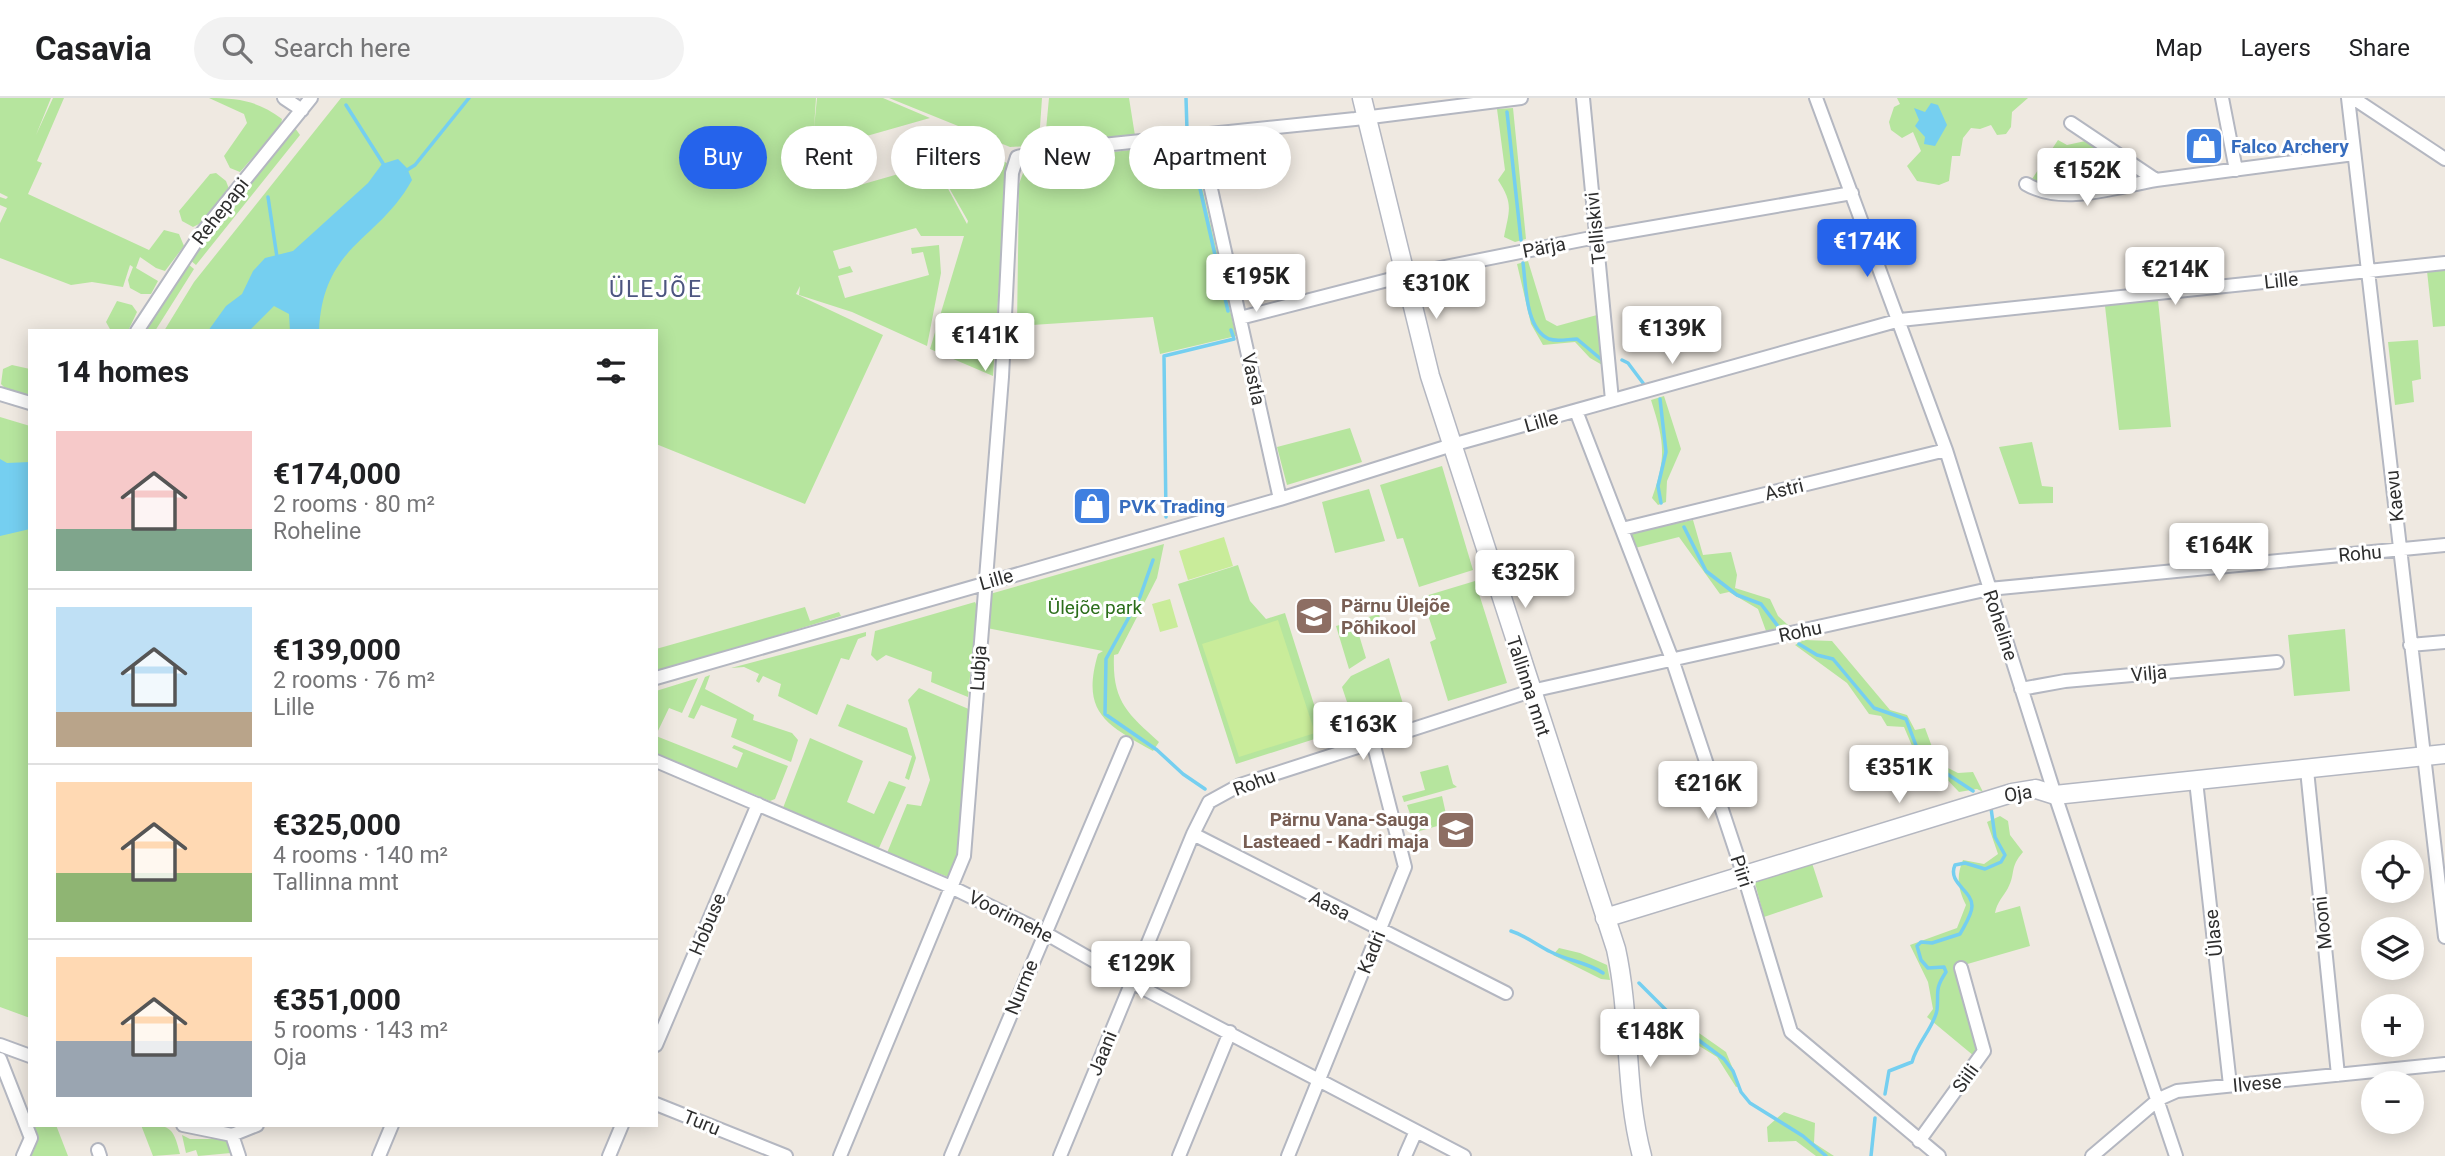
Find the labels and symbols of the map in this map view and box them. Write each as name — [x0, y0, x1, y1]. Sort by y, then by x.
shop icon: Falco Archery — [2183, 125, 2225, 167]
place label: Falco Archery — [2231, 135, 2349, 158]
pin: €152K — [2038, 148, 2136, 208]
street label: Rehepapi — [187, 173, 254, 249]
street label: Telliskivi — [1580, 191, 1611, 265]
pin: €174K — [1818, 220, 1916, 279]
street label: Pärja — [1521, 232, 1568, 263]
pin: €214K — [2126, 248, 2224, 307]
pin: €195K — [1207, 254, 1305, 314]
pin: €310K — [1387, 262, 1485, 321]
street label: Lille — [2263, 267, 2299, 294]
district label: ÜLEJÕE — [609, 275, 703, 303]
pin: €139K — [1623, 306, 1721, 366]
pin: €141K — [936, 314, 1034, 373]
street label: Vastla — [1237, 351, 1270, 407]
street label: Lille — [1522, 406, 1561, 437]
street label: Kaevu — [2380, 469, 2409, 523]
street label: Astri — [1762, 474, 1806, 505]
shop icon: PVK Trading — [1071, 485, 1113, 527]
place label: PVK Trading — [1119, 495, 1225, 518]
pin: €164K — [2170, 524, 2268, 583]
street label: Rohu — [2337, 540, 2383, 567]
pin: €325K — [1476, 550, 1574, 610]
street label: Lille — [977, 564, 1016, 595]
street label: Roheline — [1978, 587, 2023, 663]
place label: Pärnu Ülejõe Põhikool — [1341, 594, 1450, 639]
school or university icon: Pärnu Ülejõe Põhikool — [1293, 595, 1335, 637]
park label: Ülejõe park — [1048, 596, 1142, 619]
street label: Rohu — [1776, 616, 1824, 647]
street label: Tallinna mnt — [1502, 633, 1556, 739]
street label: Lubja — [965, 644, 992, 692]
street label: Vilja — [2130, 660, 2168, 687]
pin: €163K — [1314, 702, 1412, 762]
pin: €351K — [1850, 746, 1948, 805]
pin: €216K — [1659, 762, 1757, 821]
street label: Rohu — [1230, 764, 1279, 801]
street label: Oja — [2002, 780, 2034, 807]
place label: Pärnu Vana-Sauga Lasteaed - Kadri maja — [1243, 808, 1429, 853]
school or university icon: Pärnu Vana-Sauga Lasteaed - Kadri maja — [1435, 809, 1477, 851]
street label: Piiri — [1726, 852, 1757, 890]
street label: Voorimehe — [965, 885, 1057, 948]
street label: Aasa — [1305, 885, 1354, 925]
street label: Hobuse — [684, 890, 731, 959]
street label: Mooni — [2308, 895, 2337, 951]
street label: Ülase — [2200, 908, 2227, 958]
street label: Kadri — [1353, 927, 1390, 977]
pin: €129K — [1092, 942, 1190, 1001]
street label: Nurme — [1000, 956, 1043, 1018]
pin: €148K — [1601, 1010, 1699, 1069]
street label: Jaani — [1083, 1027, 1122, 1079]
street label: Siili — [1947, 1059, 1983, 1097]
street label: Ilvese — [2232, 1070, 2282, 1097]
street label: Turu — [680, 1105, 724, 1140]

